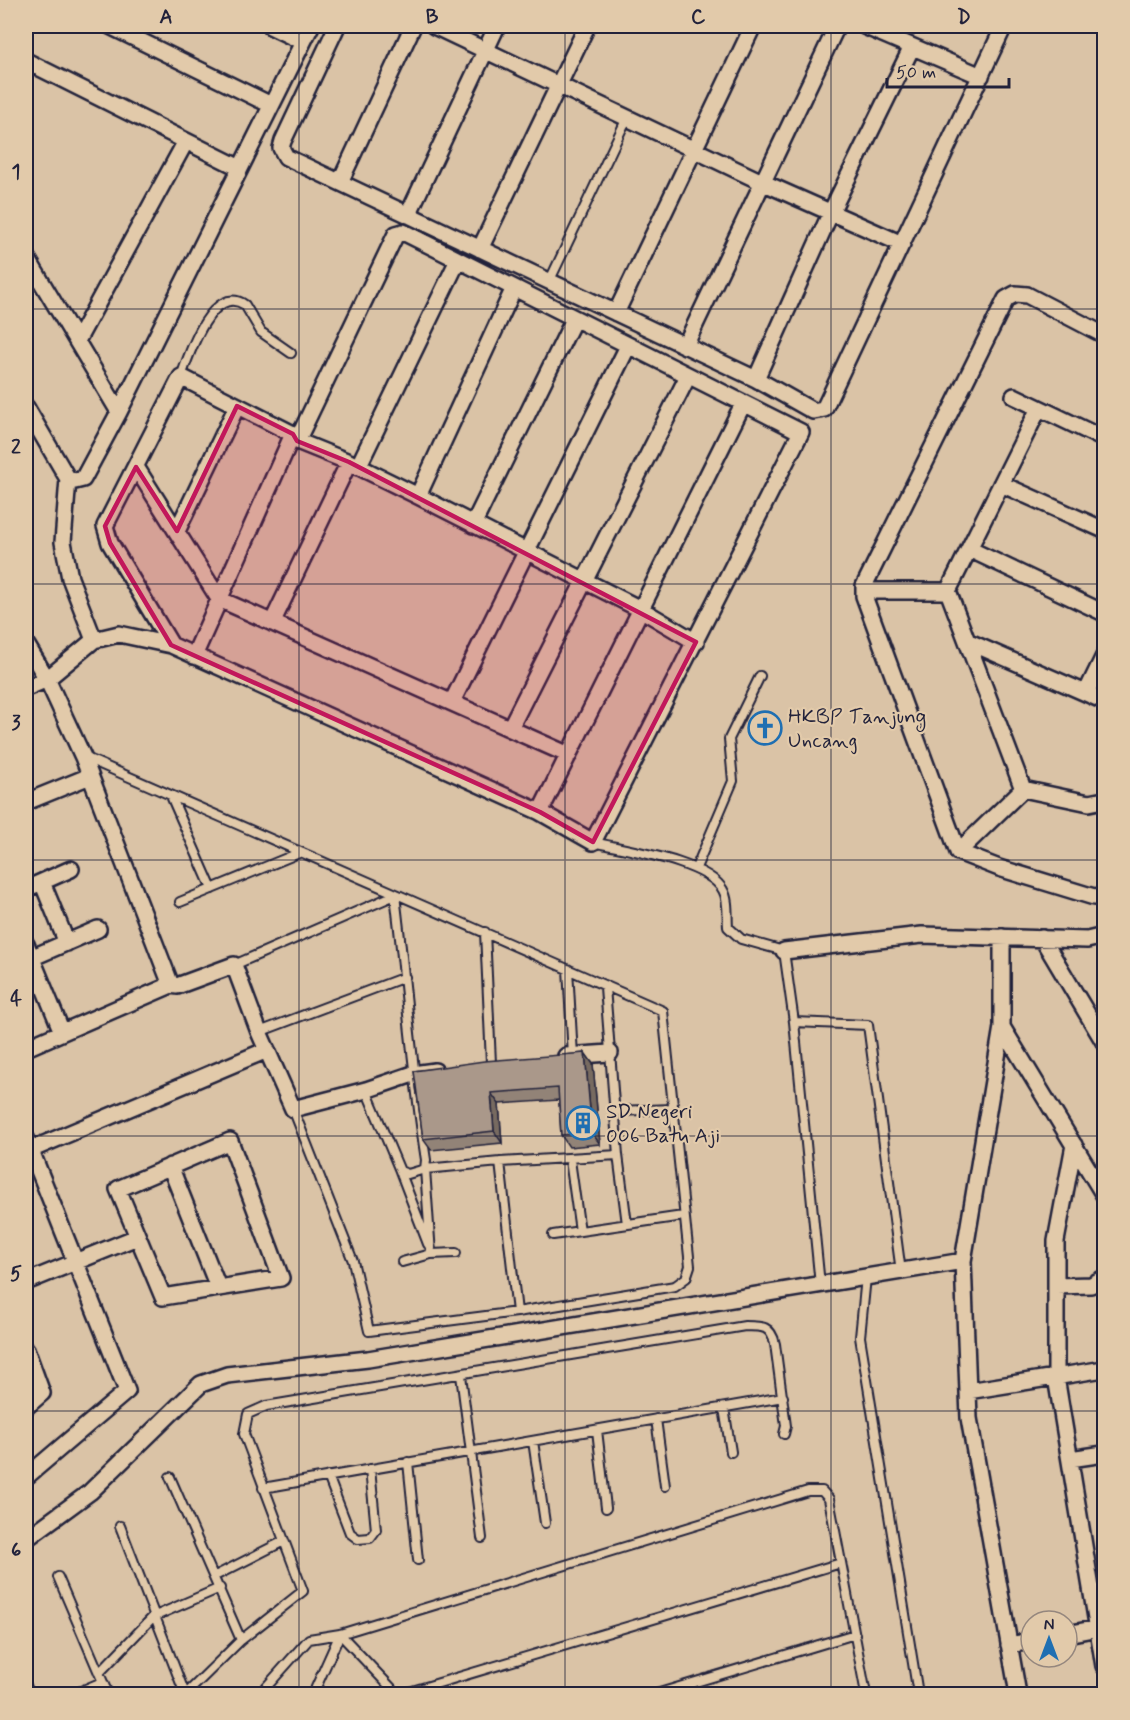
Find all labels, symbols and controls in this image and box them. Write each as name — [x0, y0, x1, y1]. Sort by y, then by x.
text: A — [159, 4, 173, 31]
text: B — [426, 4, 439, 31]
text: C — [691, 4, 706, 31]
text: D — [957, 4, 971, 31]
scale bar — [887, 51, 1008, 89]
text: 50 m — [896, 61, 936, 85]
text: 1 — [12, 159, 20, 186]
text: 2 — [11, 434, 21, 461]
place label: HKBP Tanjung Uncang — [788, 703, 926, 755]
text: 3 — [11, 710, 21, 737]
church icon: HKBP Tanjung Uncang — [747, 710, 783, 746]
text: 4 — [10, 986, 22, 1013]
place label: SD Negeri 006 Batu Aji — [606, 1098, 720, 1150]
building icon: SD Negeri 006 Batu Aji — [565, 1105, 601, 1141]
text: 5 — [10, 1261, 22, 1288]
text: 6 — [11, 1537, 21, 1564]
north arrow — [1019, 1609, 1079, 1669]
text: N — [1044, 1615, 1054, 1636]

